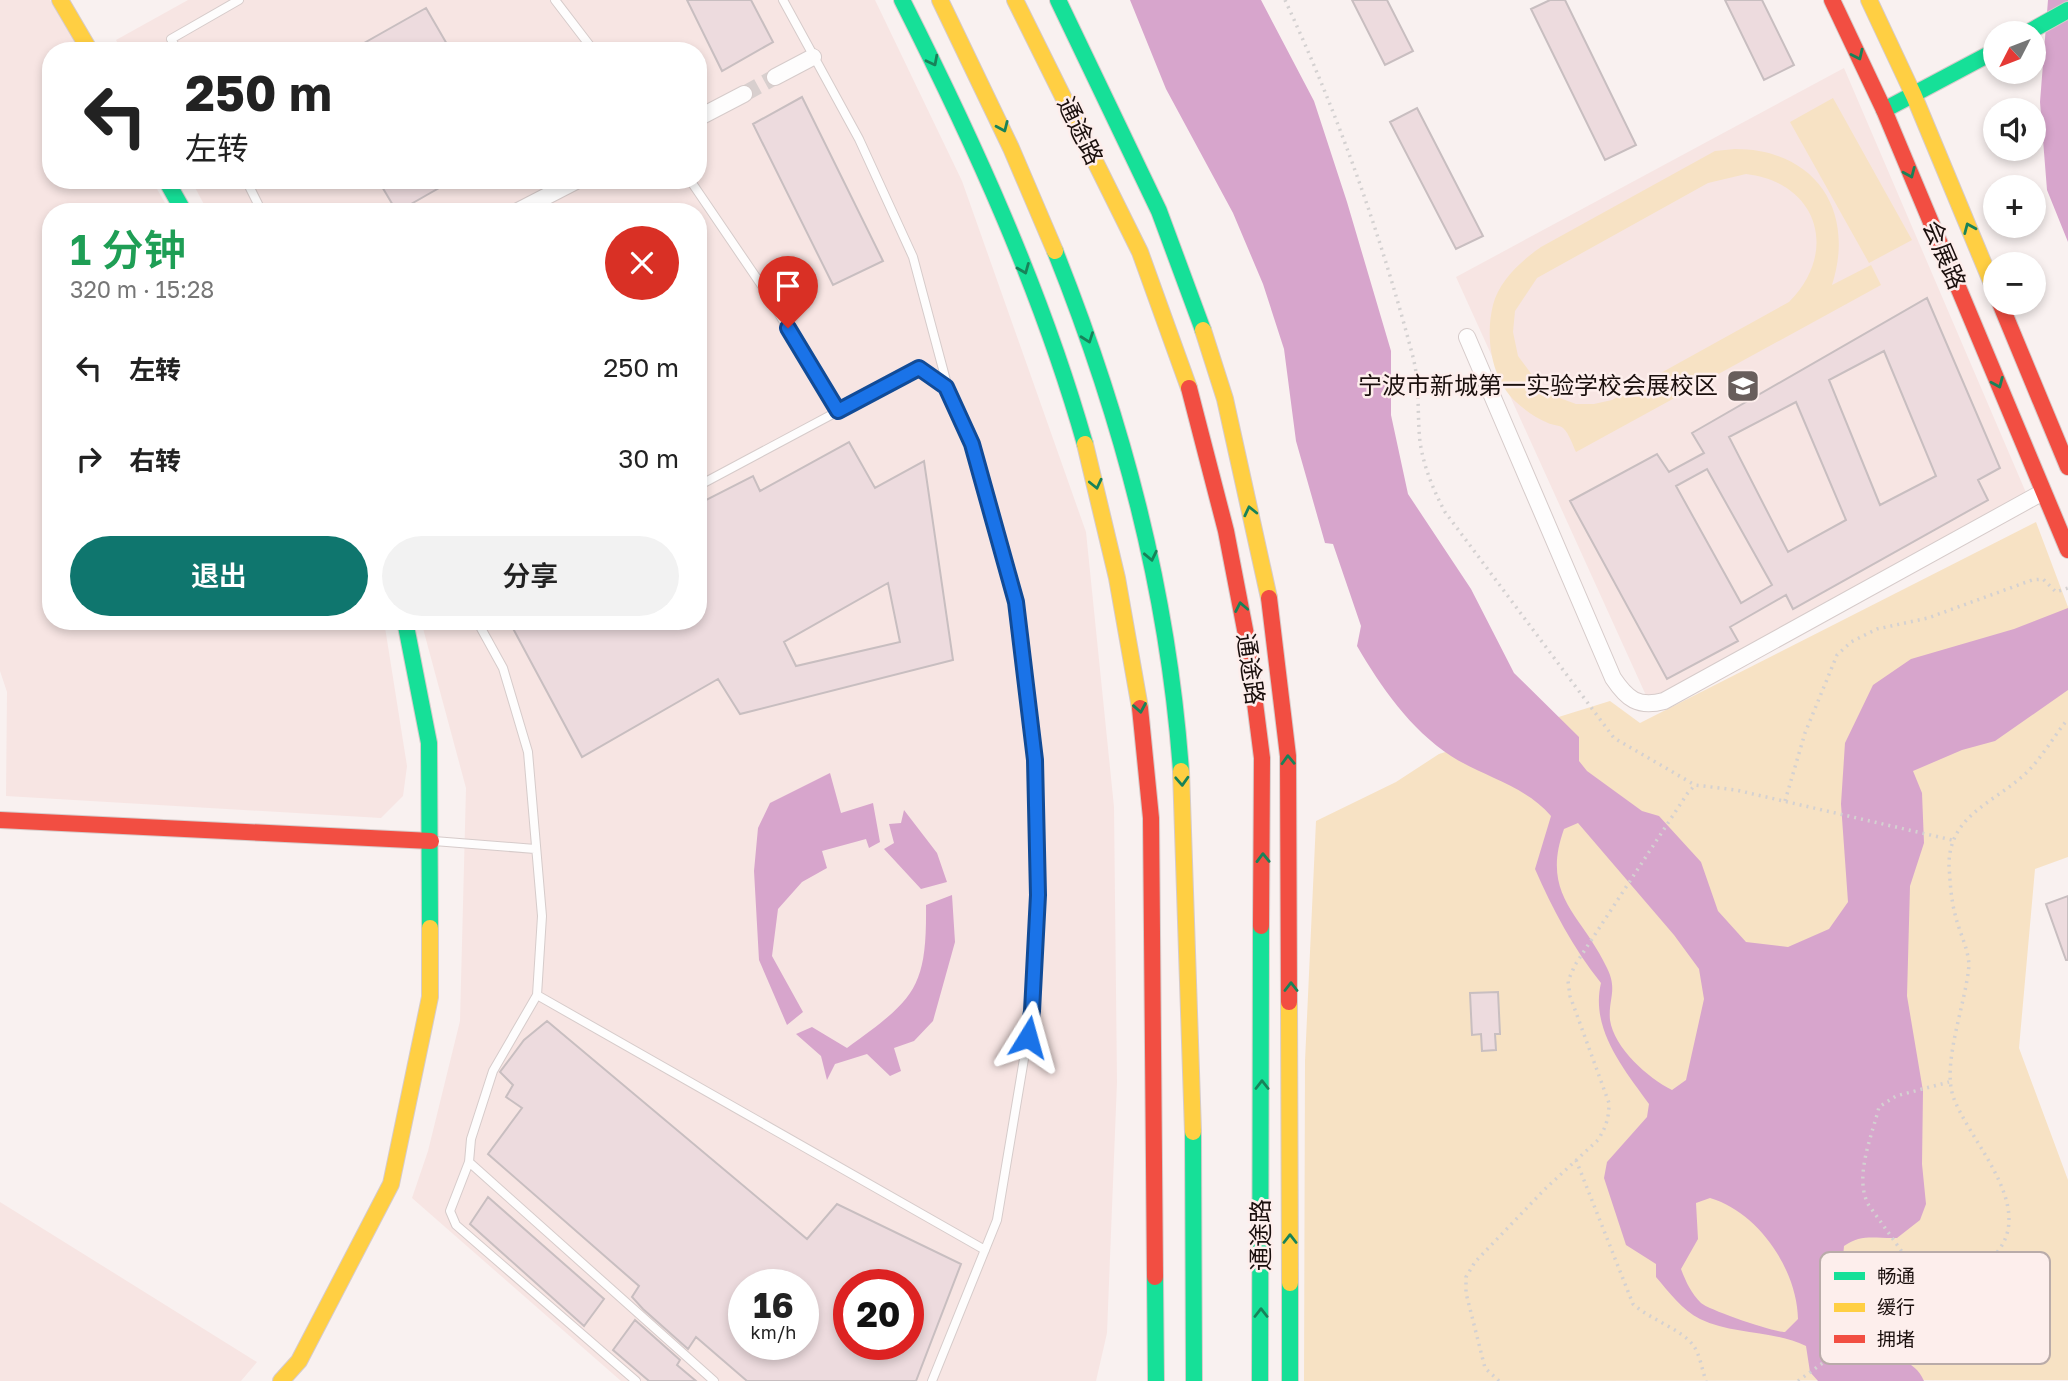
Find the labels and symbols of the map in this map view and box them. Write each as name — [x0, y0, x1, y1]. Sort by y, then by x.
north arrow — [1983, 21, 2046, 84]
one-way arrow — [1850, 48, 1864, 60]
one-way arrow — [924, 54, 938, 66]
street label: 通途路 — [1053, 92, 1110, 169]
one-way arrow — [995, 120, 1009, 132]
one-way arrow — [1902, 166, 1916, 179]
street label: 会展路 — [1918, 216, 1973, 293]
one-way arrow — [1963, 222, 1977, 235]
pin — [758, 256, 818, 328]
one-way arrow — [1015, 262, 1029, 274]
one-way arrow — [1080, 332, 1094, 344]
school or university icon: 宁波市新城第一实验学校会展校区 — [1724, 367, 1762, 405]
place label: 宁波市新城第一实验学校会展校区 — [1358, 370, 1718, 399]
one-way arrow — [1989, 377, 2003, 389]
one-way arrow — [1088, 478, 1102, 490]
one-way arrow — [1244, 505, 1258, 517]
one-way arrow — [1143, 550, 1158, 562]
one-way arrow — [1234, 601, 1249, 613]
street label: 通途路 — [1232, 631, 1271, 706]
one-way arrow — [1132, 702, 1147, 713]
one-way arrow — [1280, 754, 1295, 765]
one-way arrow — [1174, 776, 1189, 787]
one-way arrow — [1255, 852, 1271, 863]
one-way arrow — [1283, 982, 1299, 992]
position arrow — [991, 1000, 1065, 1074]
one-way arrow — [1254, 1080, 1270, 1090]
street label: 通途路 — [1245, 1199, 1274, 1271]
one-way arrow — [1282, 1234, 1298, 1244]
legend — [1820, 1252, 2050, 1364]
text: 畅通 — [1877, 1264, 1915, 1287]
speed limit sign: 20 — [833, 1269, 924, 1360]
text: 缓行 — [1877, 1295, 1915, 1318]
one-way arrow — [1253, 1307, 1269, 1318]
text: 拥堵 — [1877, 1327, 1915, 1350]

